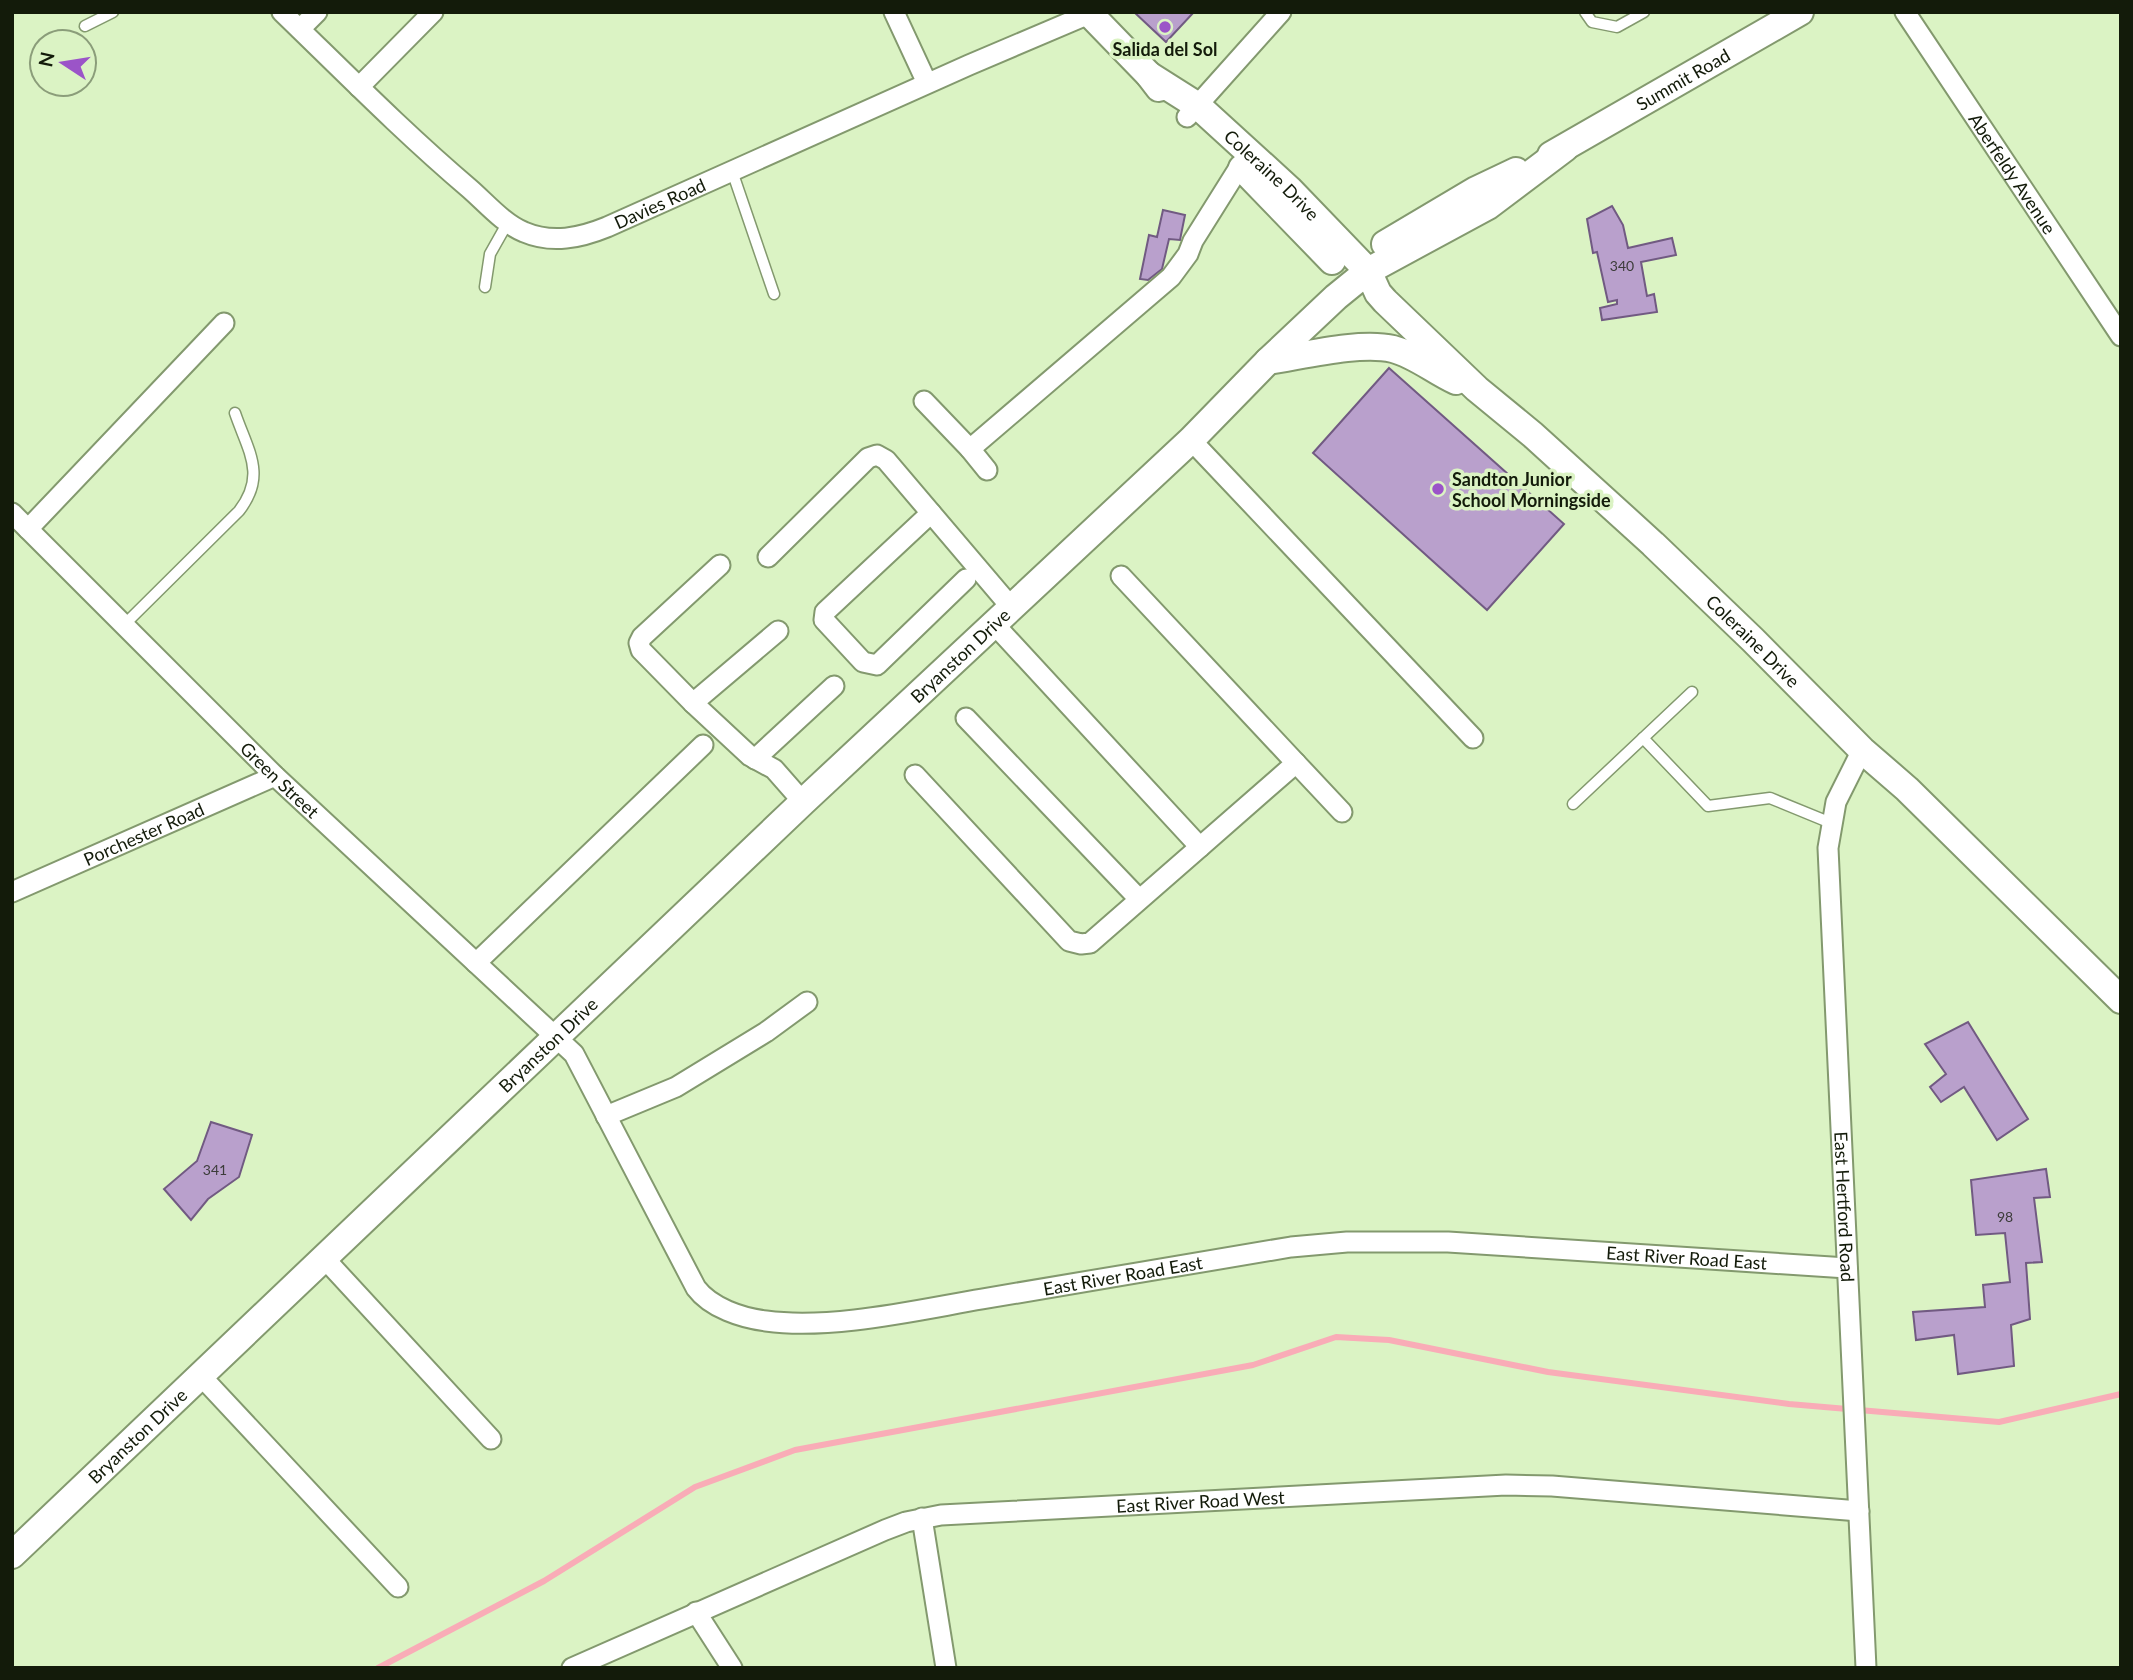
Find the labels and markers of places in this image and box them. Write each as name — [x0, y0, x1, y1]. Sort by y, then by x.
marker: Salida del Sol — [1157, 19, 1173, 35]
place label: Salida del Sol — [1113, 38, 1218, 60]
place label: Sandton Junior School Morningside — [1452, 468, 1611, 511]
marker: Sandton Junior School Morningside — [1430, 481, 1446, 497]

